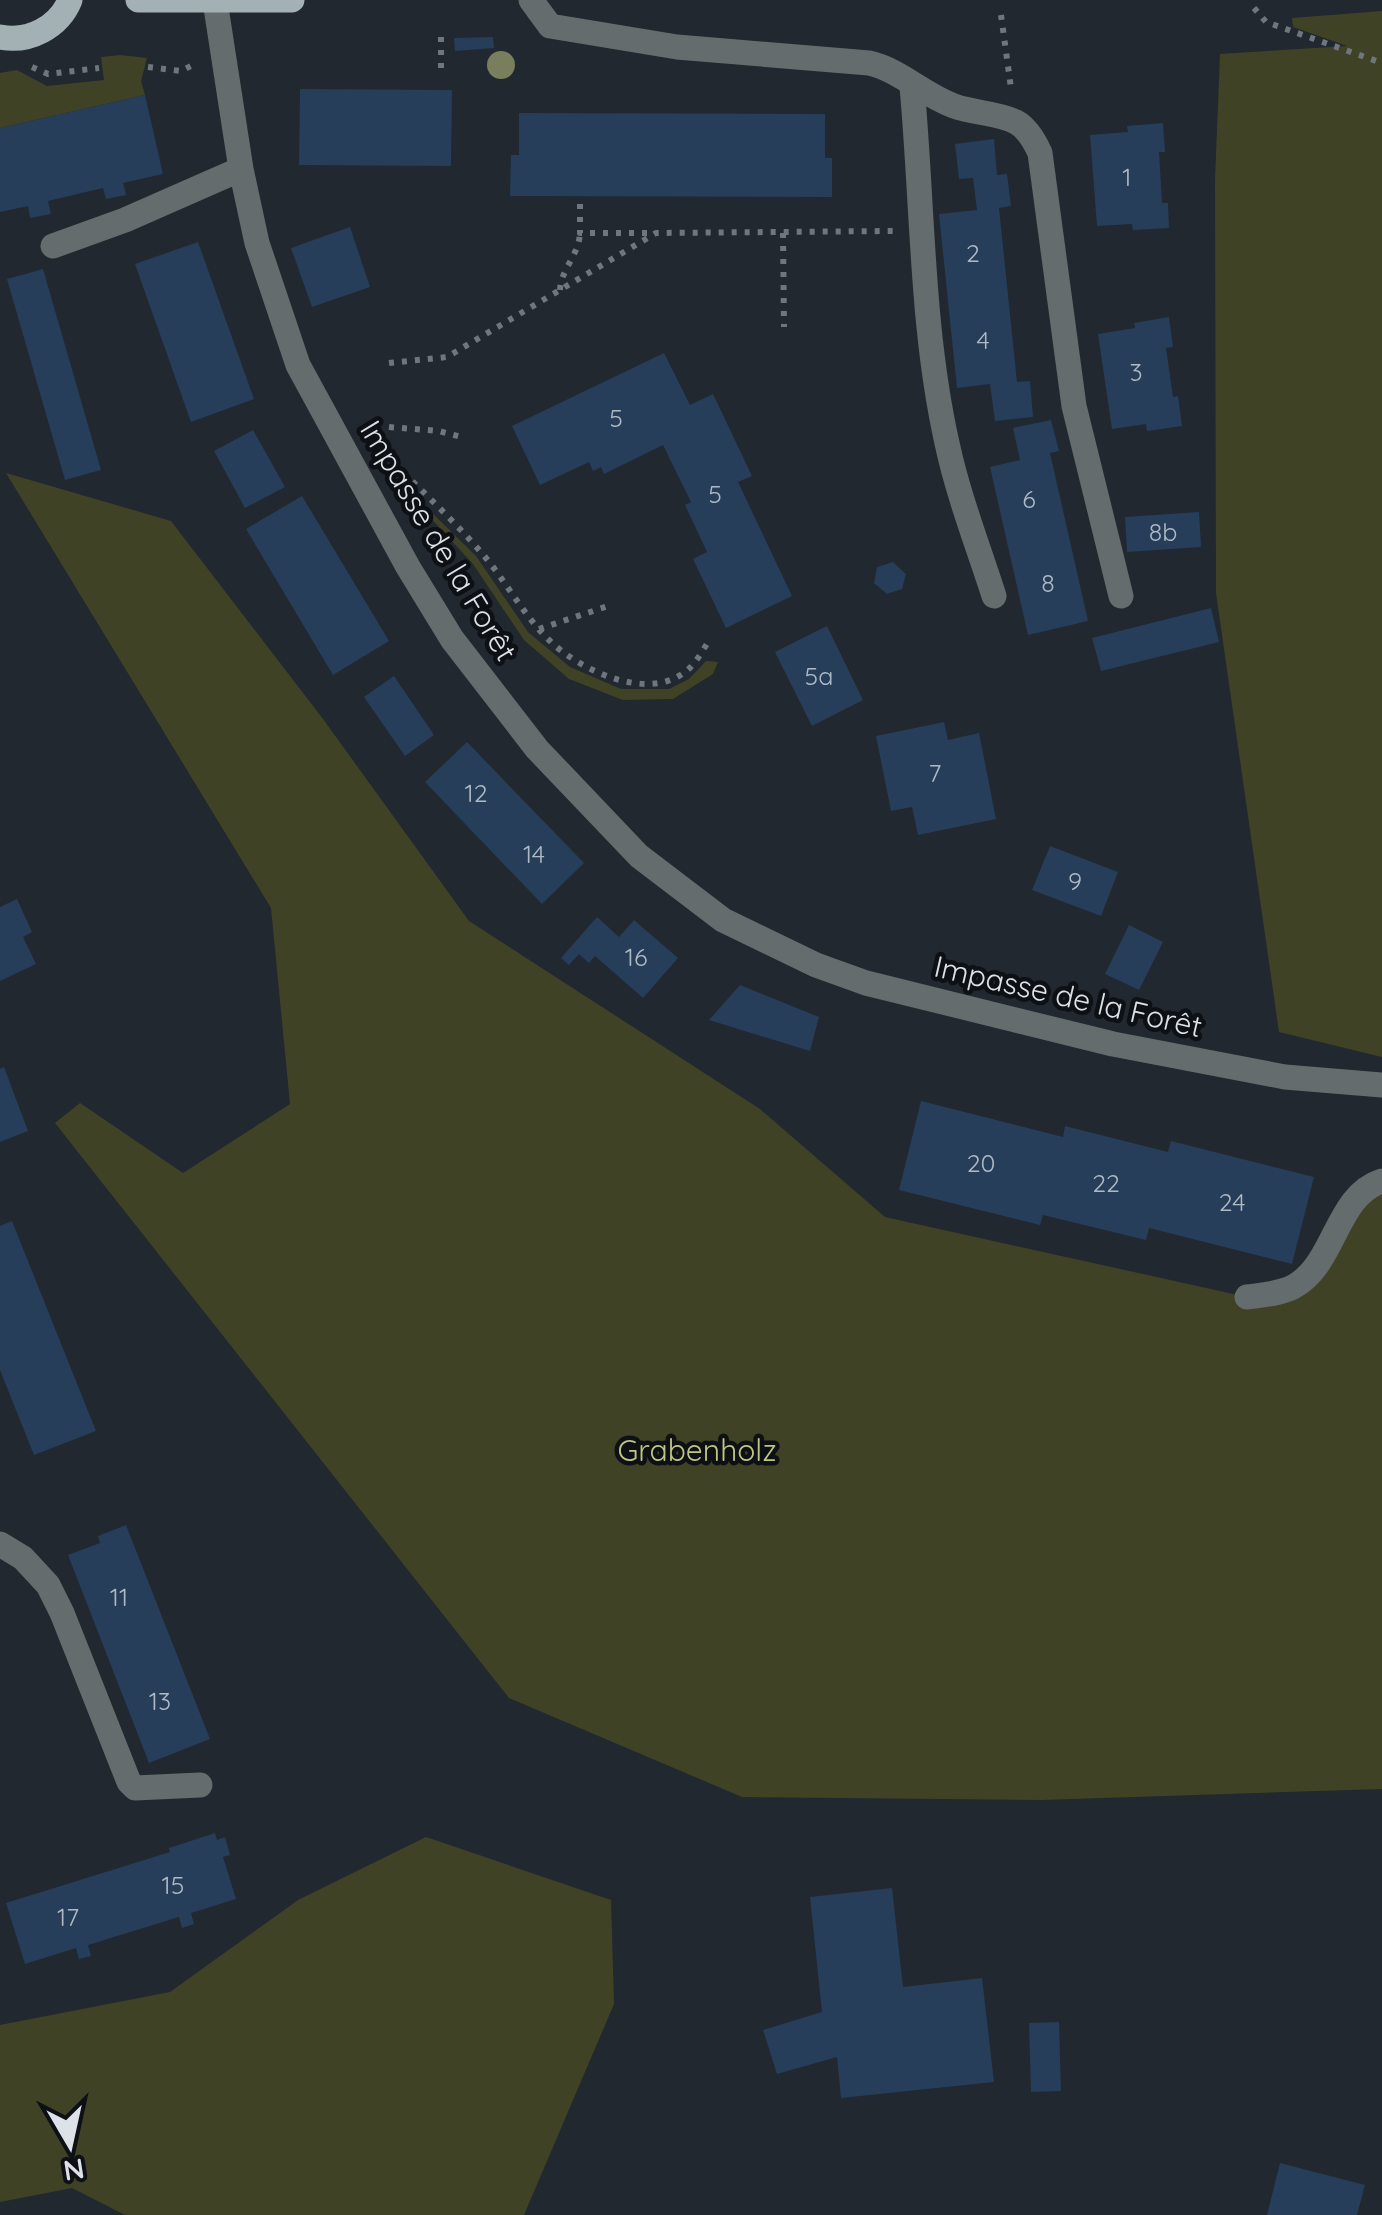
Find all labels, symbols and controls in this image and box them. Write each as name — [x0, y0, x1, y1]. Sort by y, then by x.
house number: 1 — [1122, 161, 1132, 192]
house number: 2 — [966, 237, 980, 268]
house number: 4 — [976, 324, 990, 355]
house number: 3 — [1129, 356, 1143, 387]
house number: 5 — [609, 402, 623, 433]
street label: Impasse de la Forêt — [352, 413, 526, 668]
house number: 5 — [708, 478, 722, 509]
house number: 6 — [1022, 483, 1036, 514]
house number: 8b — [1149, 516, 1177, 547]
house number: 8 — [1041, 567, 1055, 598]
house number: 5a — [805, 660, 833, 691]
house number: 7 — [929, 757, 942, 788]
house number: 12 — [464, 777, 488, 808]
house number: 14 — [523, 838, 545, 869]
house number: 9 — [1068, 865, 1082, 896]
house number: 16 — [625, 941, 647, 972]
street label: Impasse de la Forêt — [931, 947, 1206, 1045]
house number: 20 — [967, 1147, 995, 1178]
house number: 22 — [1092, 1167, 1120, 1198]
house number: 24 — [1219, 1186, 1245, 1217]
park label: Grabenholz — [617, 1431, 777, 1469]
house number: 11 — [110, 1581, 128, 1612]
house number: 13 — [149, 1685, 171, 1716]
house number: 15 — [162, 1869, 184, 1900]
house number: 17 — [57, 1901, 79, 1932]
north arrow — [20, 2095, 120, 2195]
text: N — [61, 2151, 87, 2189]

